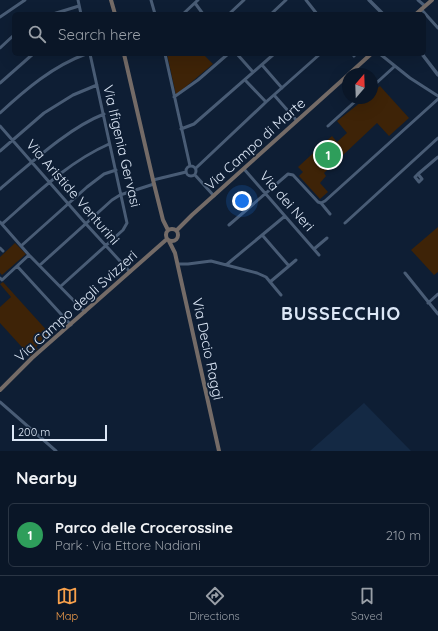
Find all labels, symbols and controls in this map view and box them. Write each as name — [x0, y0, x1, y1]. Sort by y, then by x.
search box — [12, 12, 426, 56]
icon: search — [26, 23, 48, 45]
text: Search here — [58, 25, 141, 44]
north arrow — [342, 68, 378, 104]
street label: Via Ifigenia Gervasi — [99, 83, 145, 209]
street label: Via Campo di Marte — [201, 94, 309, 194]
street label: Via Aristide Venturini — [22, 136, 124, 248]
pin: 1 — [315, 140, 341, 170]
street label: Via dei Neri — [256, 167, 318, 235]
your location — [232, 191, 252, 211]
street label: Via Campo degli Svizzeri — [11, 246, 141, 366]
street label: Via Decio Raggi — [188, 296, 228, 402]
district label: BUSSECCHIO — [281, 302, 401, 325]
scale bar — [12, 423, 107, 442]
text: 200 m — [18, 425, 50, 439]
text: Nearby — [16, 467, 77, 488]
text: Parco delle Crocerossine — [55, 518, 233, 537]
text: 1 — [27, 527, 33, 543]
text: 210 m — [386, 527, 421, 543]
text: Park · Via Ettore Nadiani — [55, 537, 201, 553]
tab: Map — [56, 585, 78, 623]
tab: Directions — [189, 585, 240, 623]
tab: Saved — [351, 585, 382, 623]

